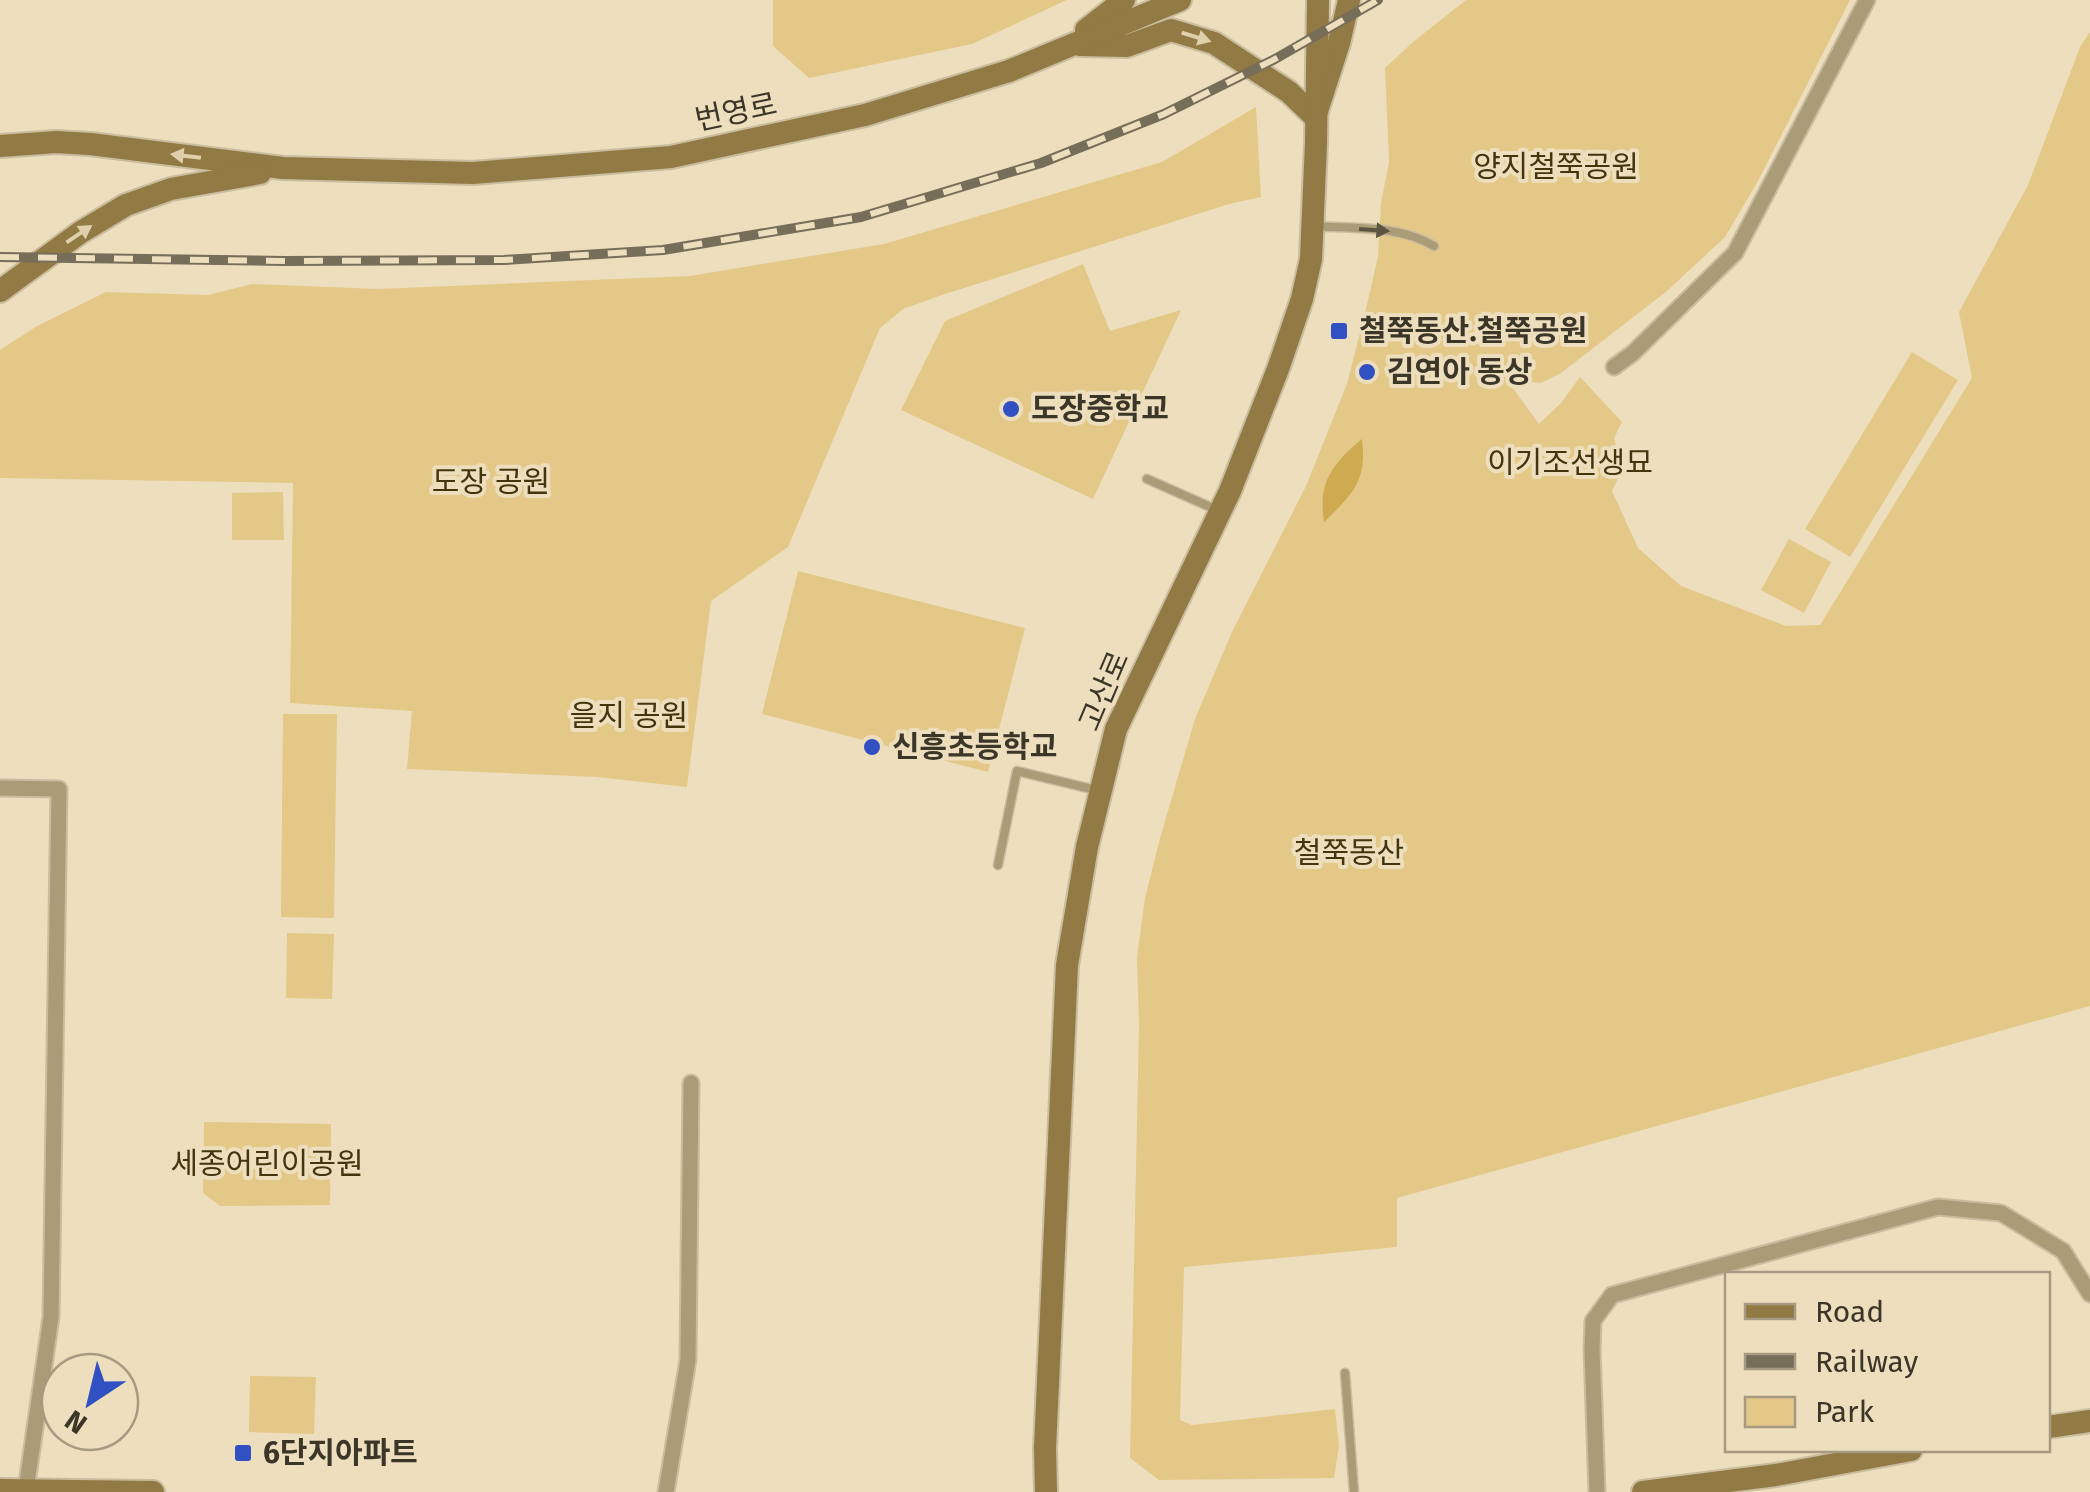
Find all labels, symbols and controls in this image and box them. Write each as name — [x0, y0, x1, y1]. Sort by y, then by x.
one-way arrow — [1181, 30, 1212, 45]
street label: 번영로 — [692, 86, 780, 138]
one-way arrow — [170, 148, 202, 164]
park label: 양지철쭉공원 — [1473, 149, 1639, 185]
one-way arrow — [1358, 223, 1390, 239]
one-way arrow — [66, 226, 93, 244]
place label: 철쭉동산.철쭉공원 — [1359, 313, 1587, 349]
marker: 철쭉동산.철쭉공원 — [1328, 320, 1350, 342]
place label: 김연아 동상 — [1387, 354, 1533, 390]
marker: 김연아 동상 — [1356, 361, 1378, 383]
place label: 도장중학교 — [1031, 391, 1169, 427]
marker: 도장중학교 — [1000, 398, 1022, 420]
park label: 이기조선생묘 — [1487, 445, 1653, 481]
park label: 도장 공원 — [432, 464, 550, 500]
street label: 고산로 — [1071, 646, 1137, 736]
park label: 을지 공원 — [570, 698, 688, 734]
place label: 신흥초등학교 — [892, 729, 1058, 765]
marker: 신흥초등학교 — [861, 736, 883, 758]
park label: 철쭉동산 — [1294, 835, 1404, 871]
park label: 세종어린이공원 — [170, 1146, 364, 1182]
legend — [1725, 1272, 2050, 1452]
text: Road — [1815, 1294, 1884, 1330]
text: Railway — [1815, 1344, 1918, 1380]
north arrow — [40, 1352, 140, 1452]
text: Park — [1815, 1394, 1875, 1430]
text: N — [59, 1403, 93, 1441]
place label: 6단지아파트 — [263, 1435, 418, 1471]
marker: 6단지아파트 — [232, 1442, 254, 1464]

